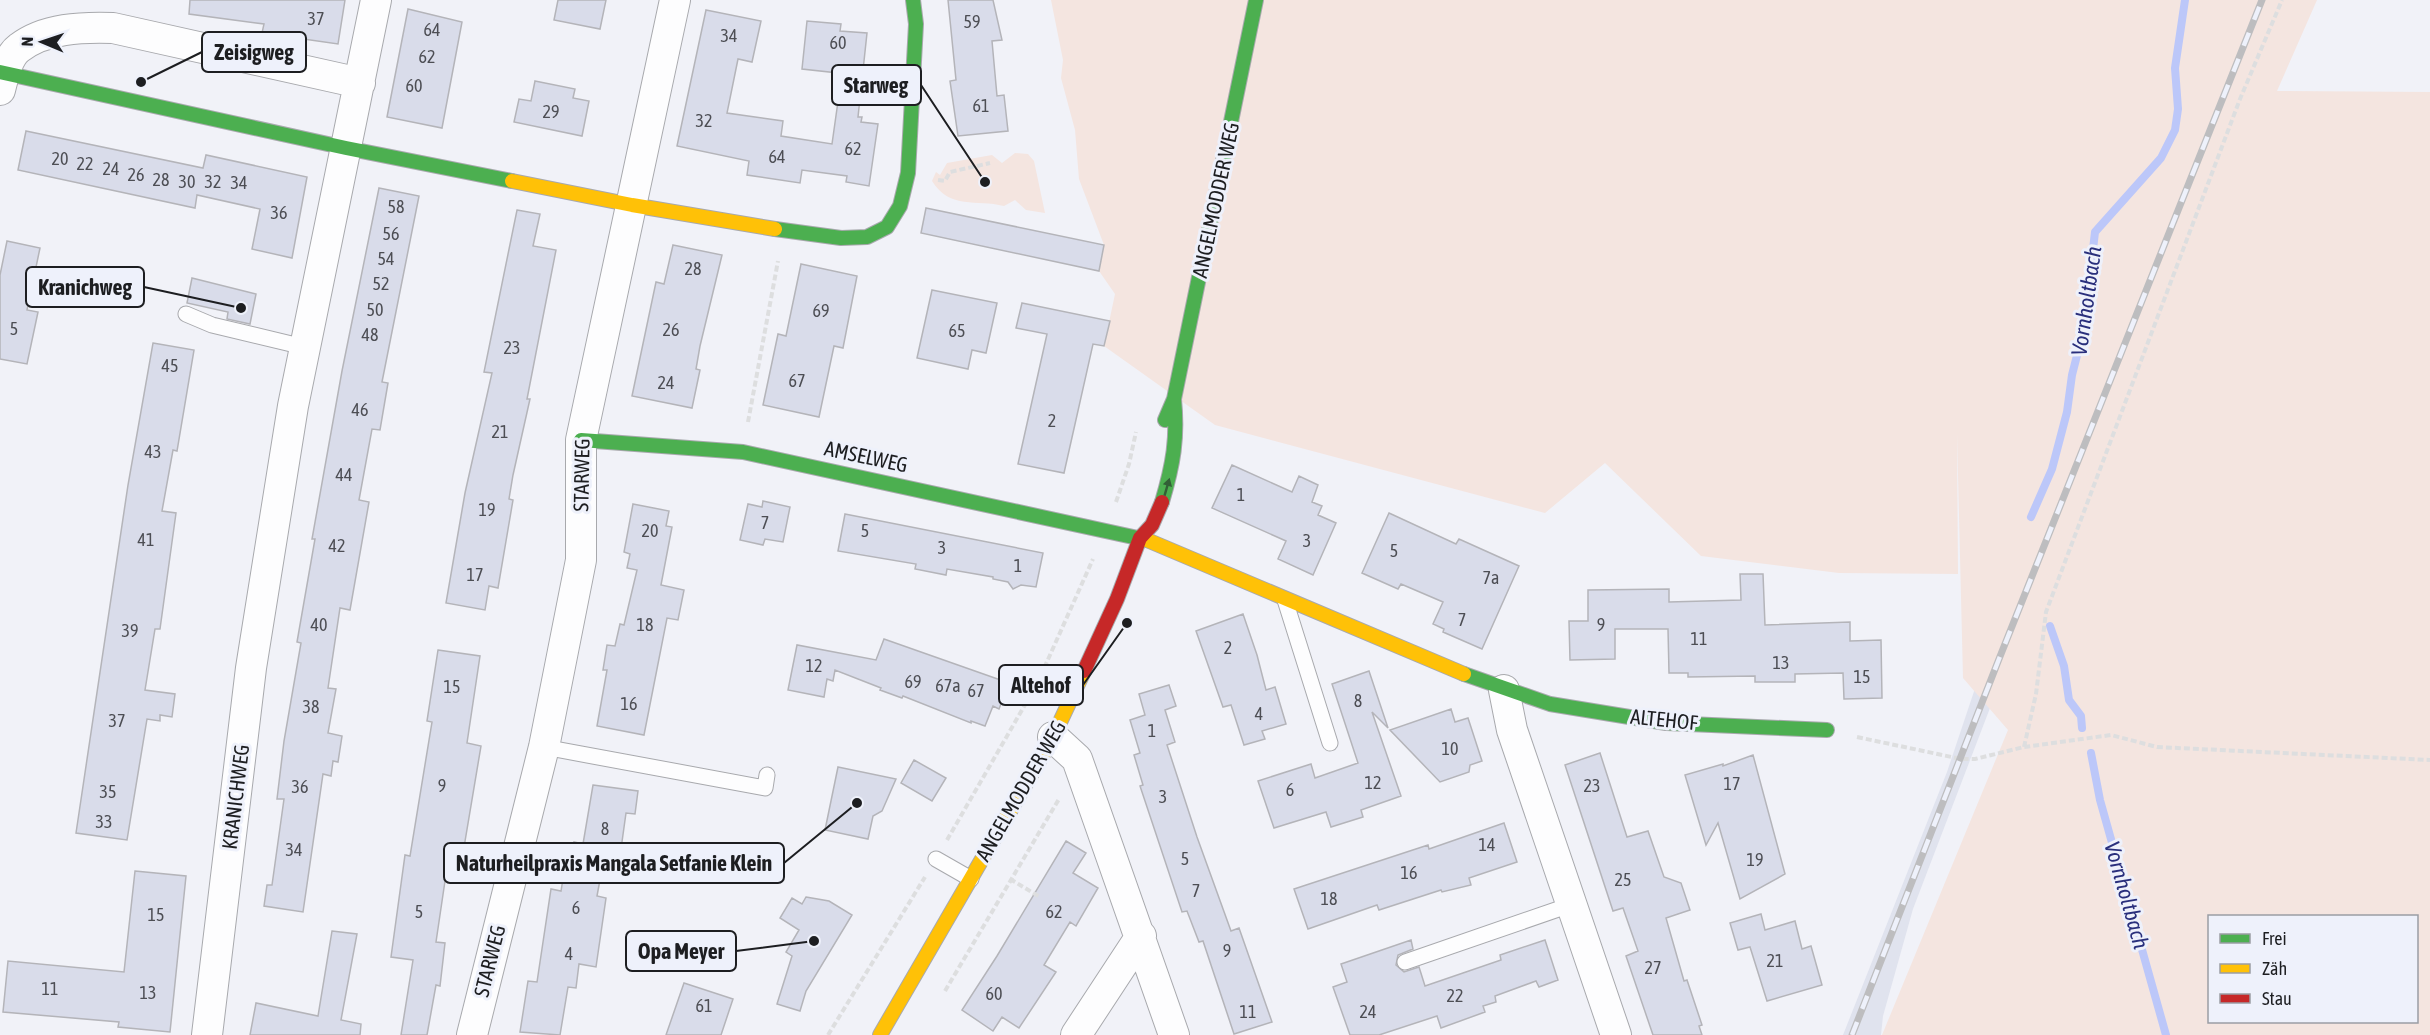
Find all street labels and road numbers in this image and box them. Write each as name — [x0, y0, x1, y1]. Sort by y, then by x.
street label: ANGELMODDER WEG — [1187, 120, 1243, 280]
street label: AMSELWEG — [822, 436, 910, 477]
street label: STARWEG — [568, 438, 594, 512]
street label: ALTEHOF — [1629, 704, 1700, 735]
street label: ANGELMODDER WEG — [970, 716, 1070, 865]
street label: KRANICHWEG — [217, 743, 253, 851]
street label: STARWEG — [469, 922, 510, 999]

